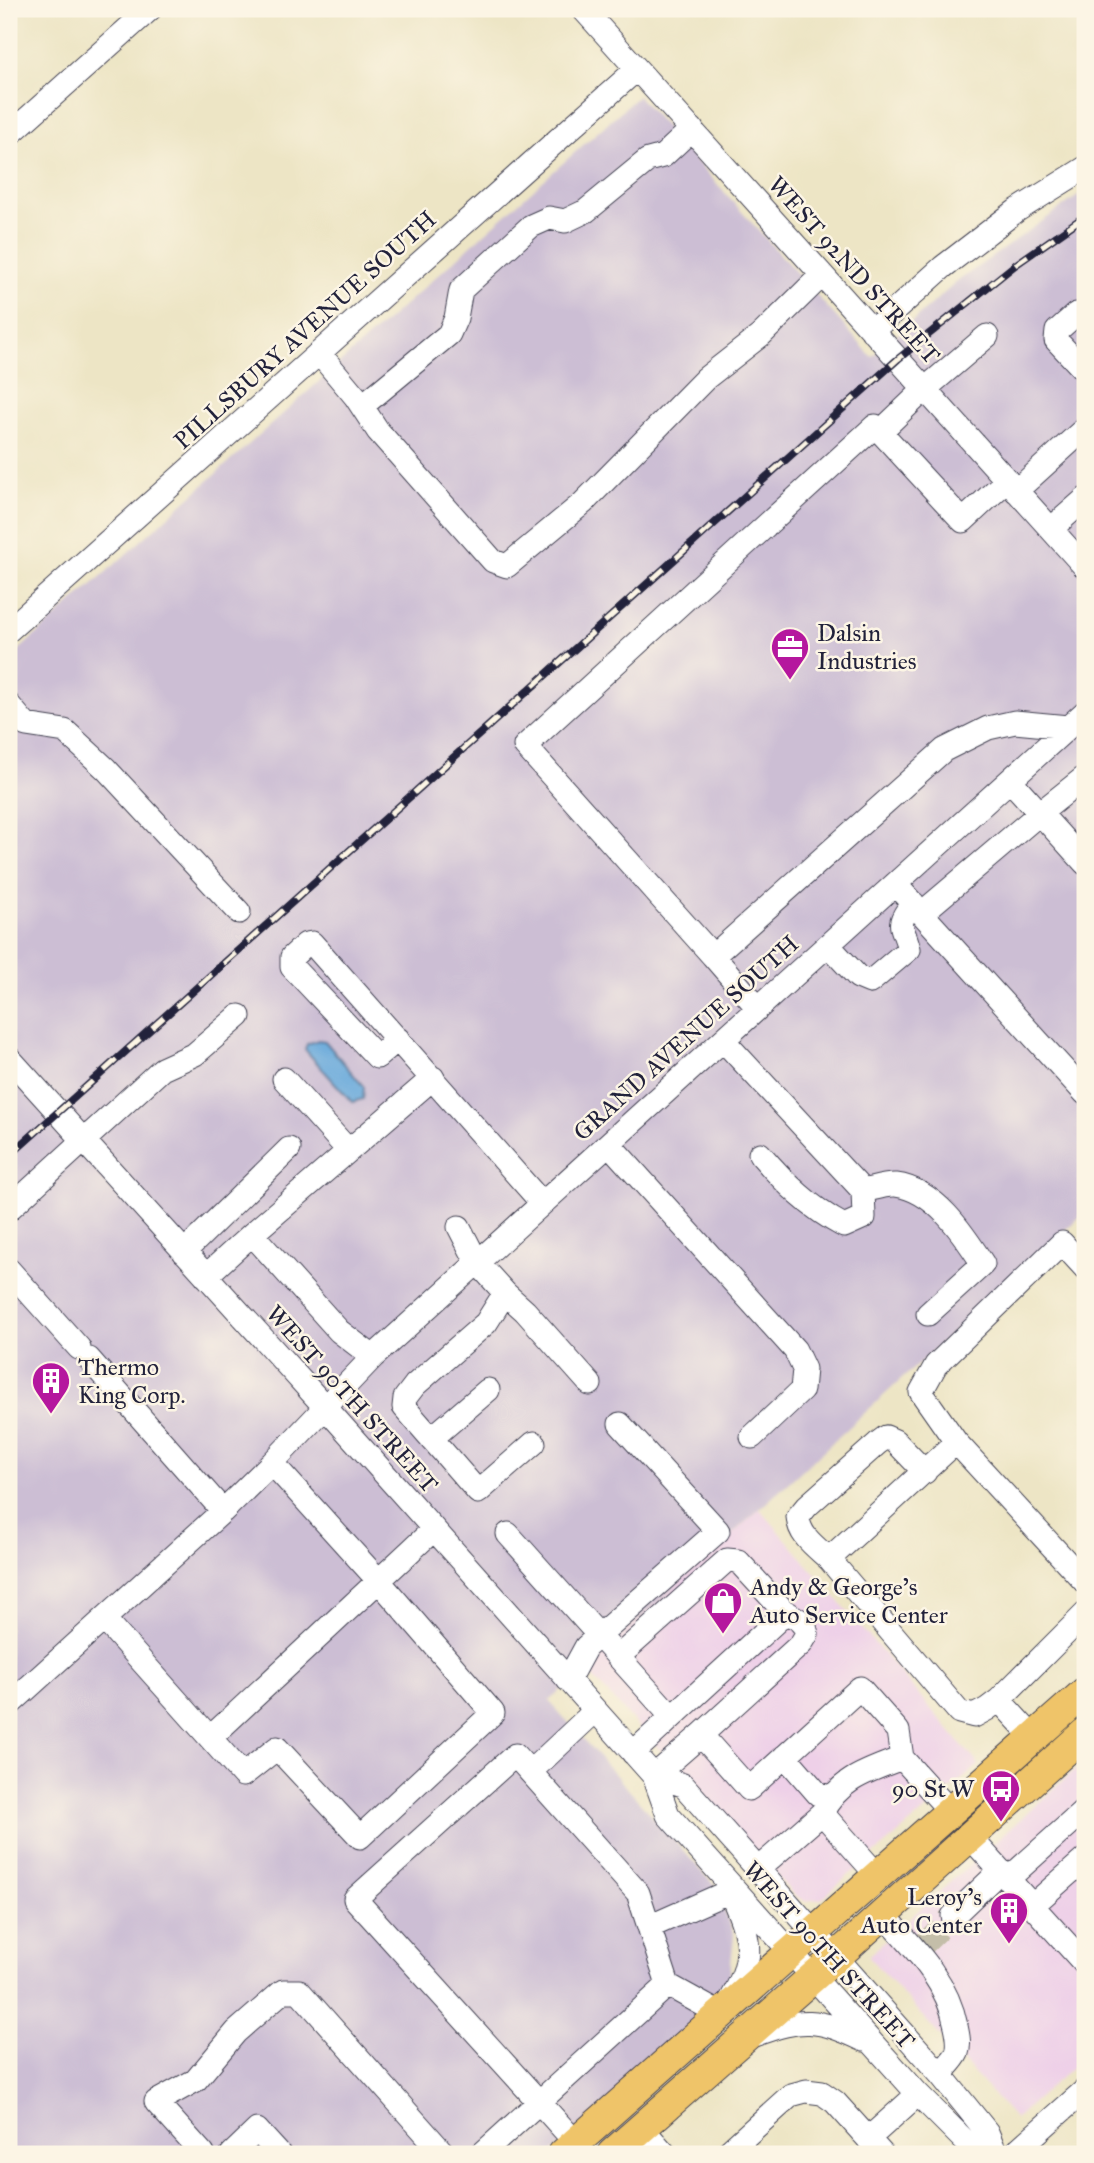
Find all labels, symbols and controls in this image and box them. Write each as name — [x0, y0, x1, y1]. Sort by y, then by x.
street label: WEST 92ND STREET — [762, 170, 946, 370]
street label: PILLSBURY AVENUE SOUTH — [168, 204, 442, 456]
place label: Dalsin Industries — [817, 618, 917, 676]
office icon: Dalsin Industries — [769, 626, 811, 681]
street label: GRAND AVENUE SOUTH — [567, 929, 805, 1147]
street label: WEST 90TH STREET — [260, 1299, 444, 1499]
place label: Thermo King Corp. — [78, 1352, 186, 1410]
building icon: Thermo King Corp. — [30, 1360, 72, 1415]
place label: Andy & George's Auto Service Center — [749, 1572, 948, 1630]
shop icon: Andy & George's Auto Service Center — [702, 1580, 744, 1635]
bus stop icon: 90 St W — [980, 1768, 1022, 1823]
place label: 90 St W — [892, 1774, 975, 1804]
street label: WEST 90TH STREET — [737, 1855, 921, 2055]
place label: Leroy's Auto Center — [860, 1882, 982, 1940]
building icon: Leroy's Auto Center — [988, 1890, 1030, 1945]

